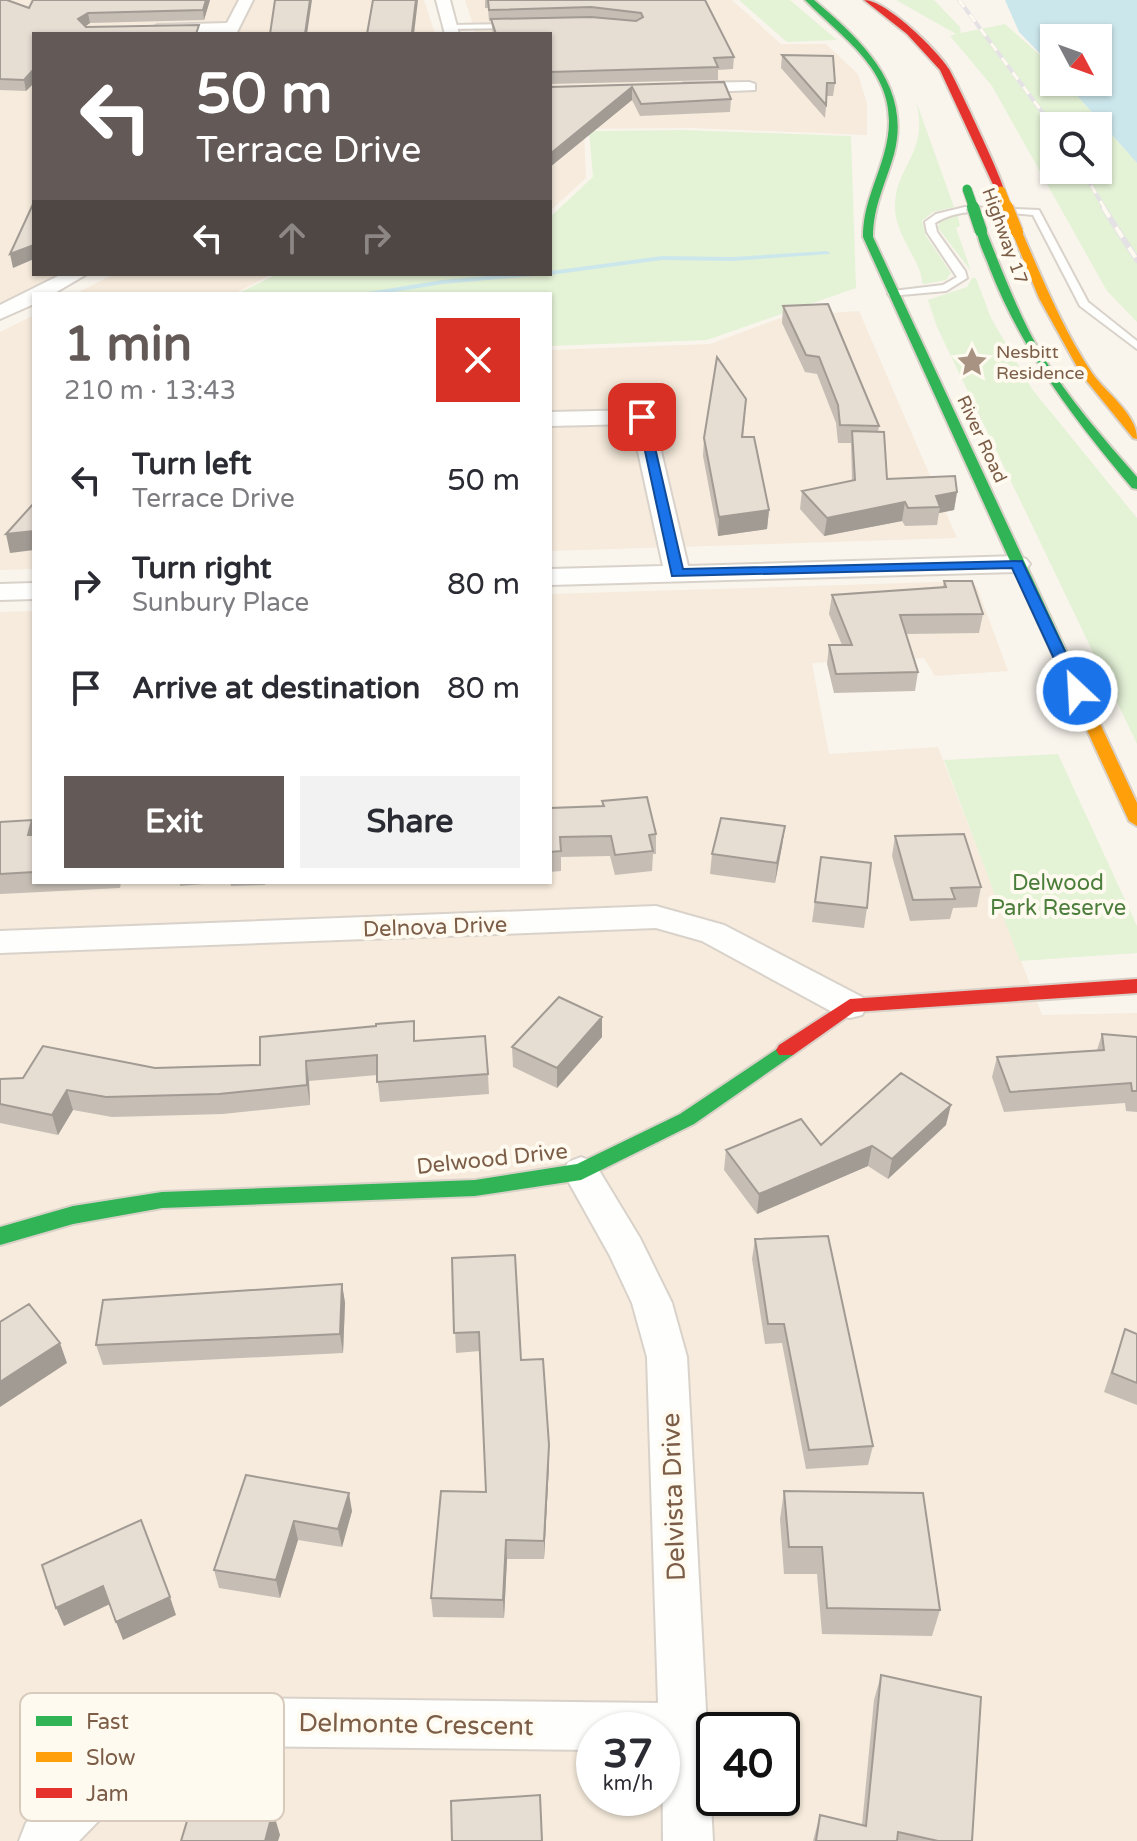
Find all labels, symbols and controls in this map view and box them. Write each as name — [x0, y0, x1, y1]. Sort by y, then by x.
north arrow — [1040, 24, 1112, 96]
map controls — [1040, 24, 1112, 184]
text: 50 m — [196, 61, 332, 128]
icon: left — [64, 64, 168, 168]
button: search — [1040, 112, 1112, 184]
text: Terrace Drive — [196, 129, 421, 172]
street label: Highway 17 — [977, 185, 1033, 287]
icon: left — [186, 216, 230, 260]
icon: ahead — [270, 216, 314, 260]
icon: right — [354, 216, 398, 260]
text: 1 min — [64, 316, 192, 374]
button: close — [436, 318, 520, 402]
place label: Nesbitt Residence — [996, 341, 1084, 384]
place icon: Nesbitt Residence — [955, 345, 989, 379]
text: 210 m · 13:43 — [64, 375, 236, 406]
pin — [608, 383, 676, 451]
street label: River Road — [952, 392, 1012, 486]
icon: arrive — [620, 395, 664, 439]
text: Turn left — [132, 446, 251, 483]
icon: left — [64, 458, 108, 502]
text: 50 m — [447, 462, 520, 499]
text: Terrace Drive — [132, 483, 295, 514]
text: Turn right — [132, 550, 272, 587]
icon: right — [64, 562, 108, 606]
text: 80 m — [447, 566, 520, 603]
text: Sunbury Place — [132, 587, 309, 618]
position arrow — [1035, 649, 1119, 733]
icon: arrive — [64, 666, 108, 710]
text: Arrive at destination — [132, 670, 420, 707]
text: 80 m — [447, 670, 520, 707]
button: Exit — [64, 776, 284, 868]
button: Share — [300, 776, 520, 868]
park label: Delwood Park Reserve — [990, 870, 1126, 921]
street label: Delnova Drive — [362, 911, 508, 943]
street label: Delwood Drive — [415, 1138, 569, 1180]
street label: Delvista Drive — [655, 1412, 692, 1582]
legend — [20, 1693, 284, 1821]
street label: Delmonte Crescent — [298, 1707, 534, 1742]
text: Fast — [86, 1709, 129, 1735]
speed limit sign: 40 — [696, 1712, 800, 1816]
text: 37 — [603, 1730, 653, 1778]
text: Slow — [86, 1745, 136, 1771]
text: km/h — [603, 1772, 653, 1796]
text: Jam — [86, 1781, 129, 1807]

